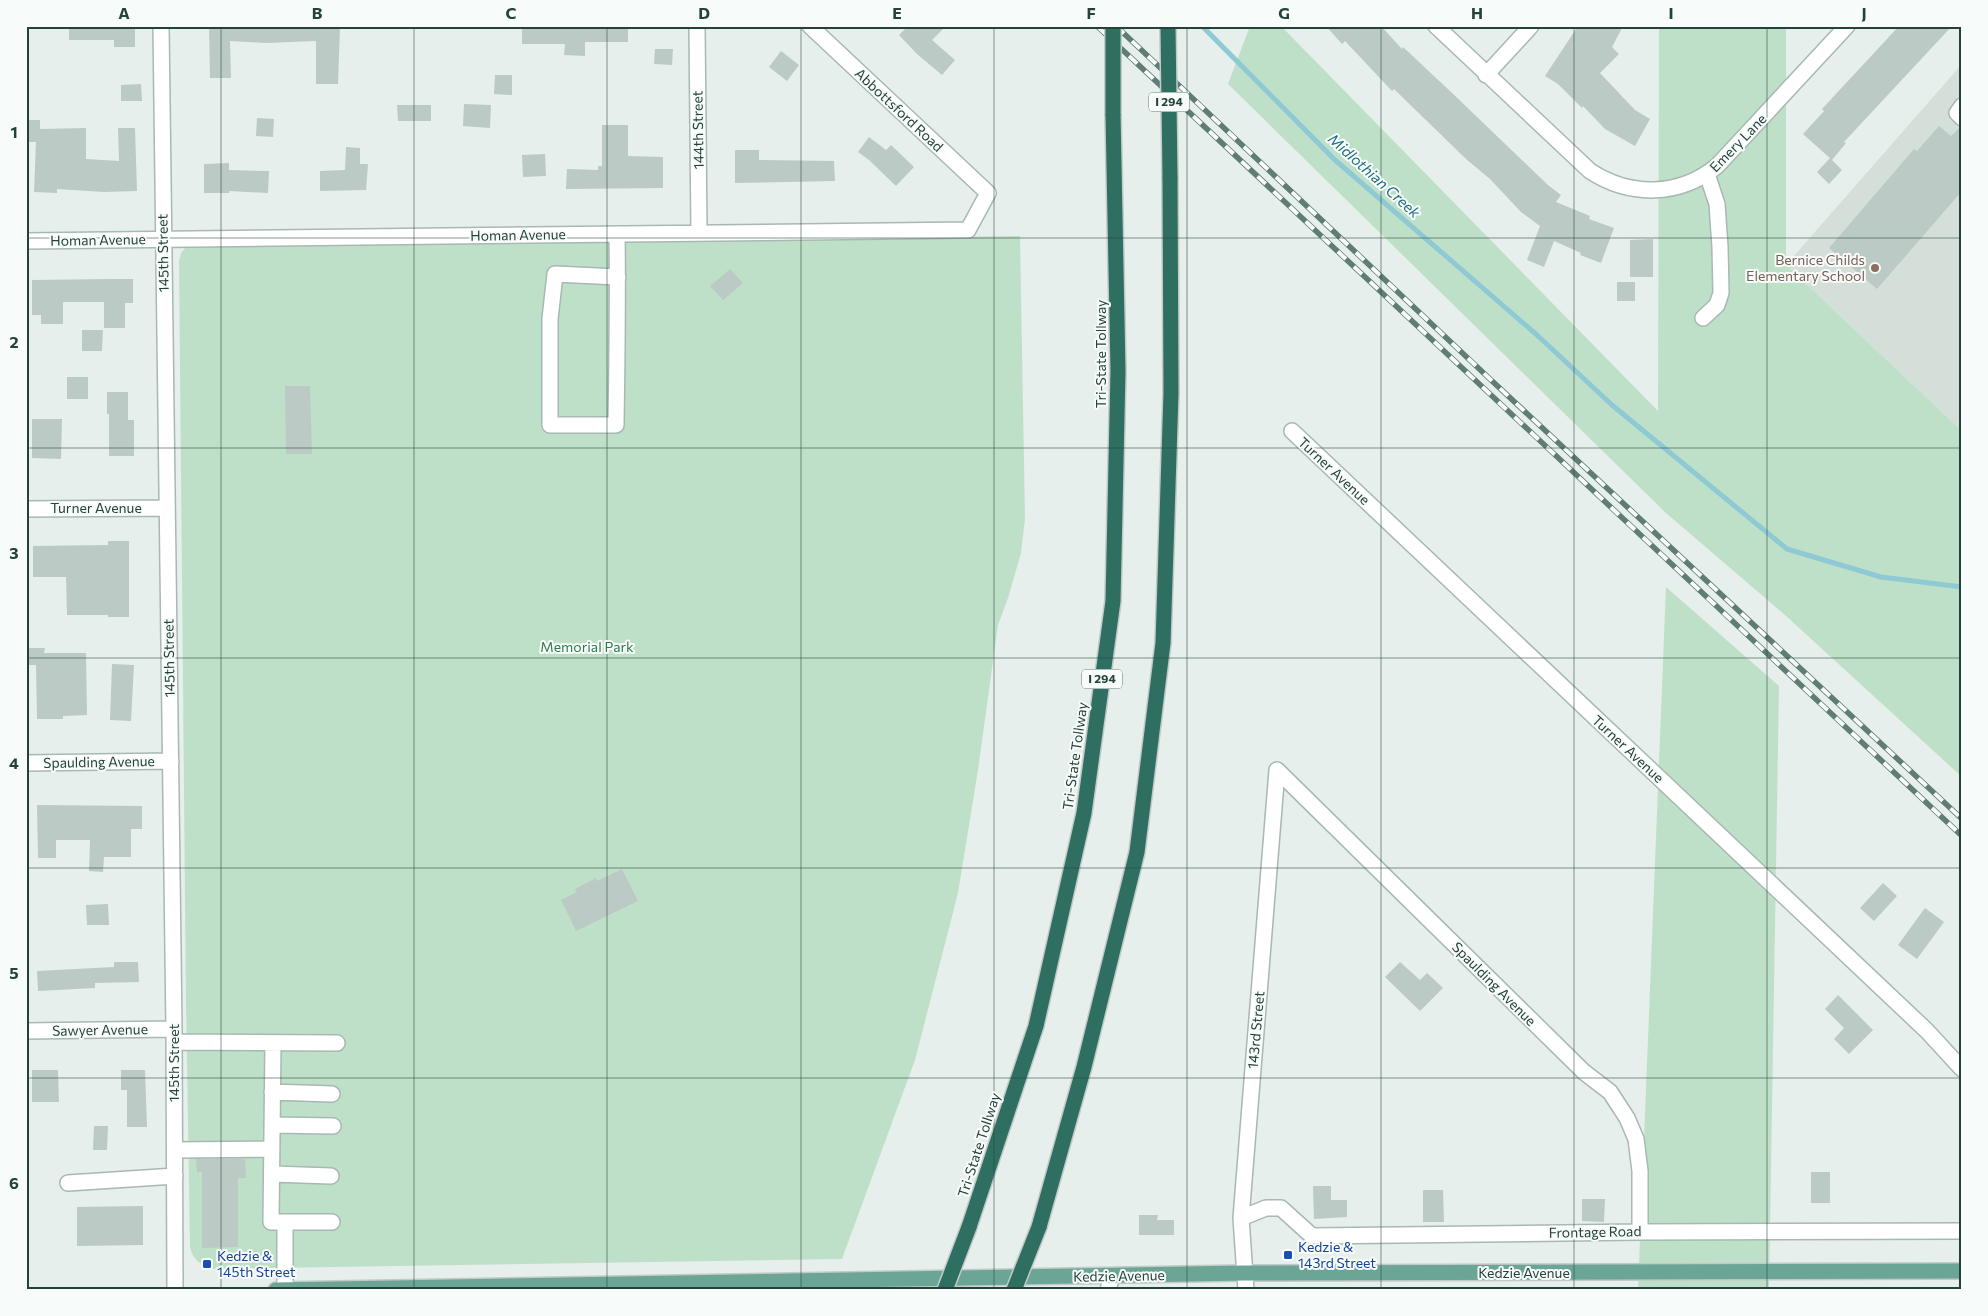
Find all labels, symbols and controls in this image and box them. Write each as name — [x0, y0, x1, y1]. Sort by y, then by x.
text: A — [118, 3, 130, 22]
text: B — [312, 3, 323, 22]
text: C — [506, 3, 517, 22]
text: D — [698, 3, 710, 22]
text: E — [892, 3, 902, 22]
text: F — [1086, 3, 1096, 22]
text: G — [1278, 3, 1290, 22]
text: H — [1471, 3, 1483, 22]
text: I — [1668, 3, 1674, 22]
text: J — [1861, 3, 1867, 22]
street label: Abbottsford Road — [852, 64, 947, 155]
street label: 144th Street — [688, 90, 707, 170]
road number: I 294 — [1149, 92, 1189, 111]
street label: Emery Lane — [1706, 110, 1770, 175]
text: 1 — [10, 122, 18, 141]
water label: Midlothian Creek — [1325, 129, 1425, 222]
street label: 145th Street — [153, 213, 172, 292]
street label: Homan Avenue — [470, 225, 566, 244]
street label: Homan Avenue — [50, 230, 146, 249]
place label: Bernice Childs Elementary School — [1746, 251, 1865, 284]
marker: Bernice Childs Elementary School — [1869, 262, 1881, 274]
street label: Tri-State Tollway — [1092, 300, 1109, 408]
text: 2 — [9, 332, 19, 351]
street label: Turner Avenue — [1295, 433, 1374, 508]
street label: Turner Avenue — [50, 499, 142, 516]
text: 3 — [9, 543, 19, 562]
street label: 145th Street — [159, 618, 178, 697]
park label: Memorial Park — [540, 638, 634, 655]
road number: I 294 — [1082, 670, 1122, 689]
street label: Tri-State Tollway — [1059, 701, 1090, 811]
street label: Turner Avenue — [1589, 711, 1668, 786]
street label: Spaulding Avenue — [43, 752, 155, 771]
text: 4 — [9, 753, 19, 772]
street label: Spaulding Avenue — [1449, 938, 1540, 1029]
text: 5 — [9, 963, 19, 982]
street label: 143rd Street — [1244, 990, 1267, 1070]
street label: Sawyer Avenue — [52, 1020, 148, 1039]
street label: 145th Street — [165, 1024, 182, 1102]
street label: Tri-State Tollway — [954, 1091, 1003, 1199]
text: 6 — [9, 1173, 19, 1192]
street label: Frontage Road — [1548, 1222, 1642, 1241]
place label: Kedzie & 143rd Street — [1298, 1238, 1376, 1271]
place label: Kedzie & 145th Street — [217, 1247, 296, 1280]
marker: Kedzie & 143rd Street — [1282, 1249, 1294, 1261]
marker: Kedzie & 145th Street — [201, 1258, 213, 1270]
street label: Kedzie Avenue — [1478, 1264, 1570, 1281]
street label: Kedzie Avenue — [1073, 1266, 1165, 1285]

